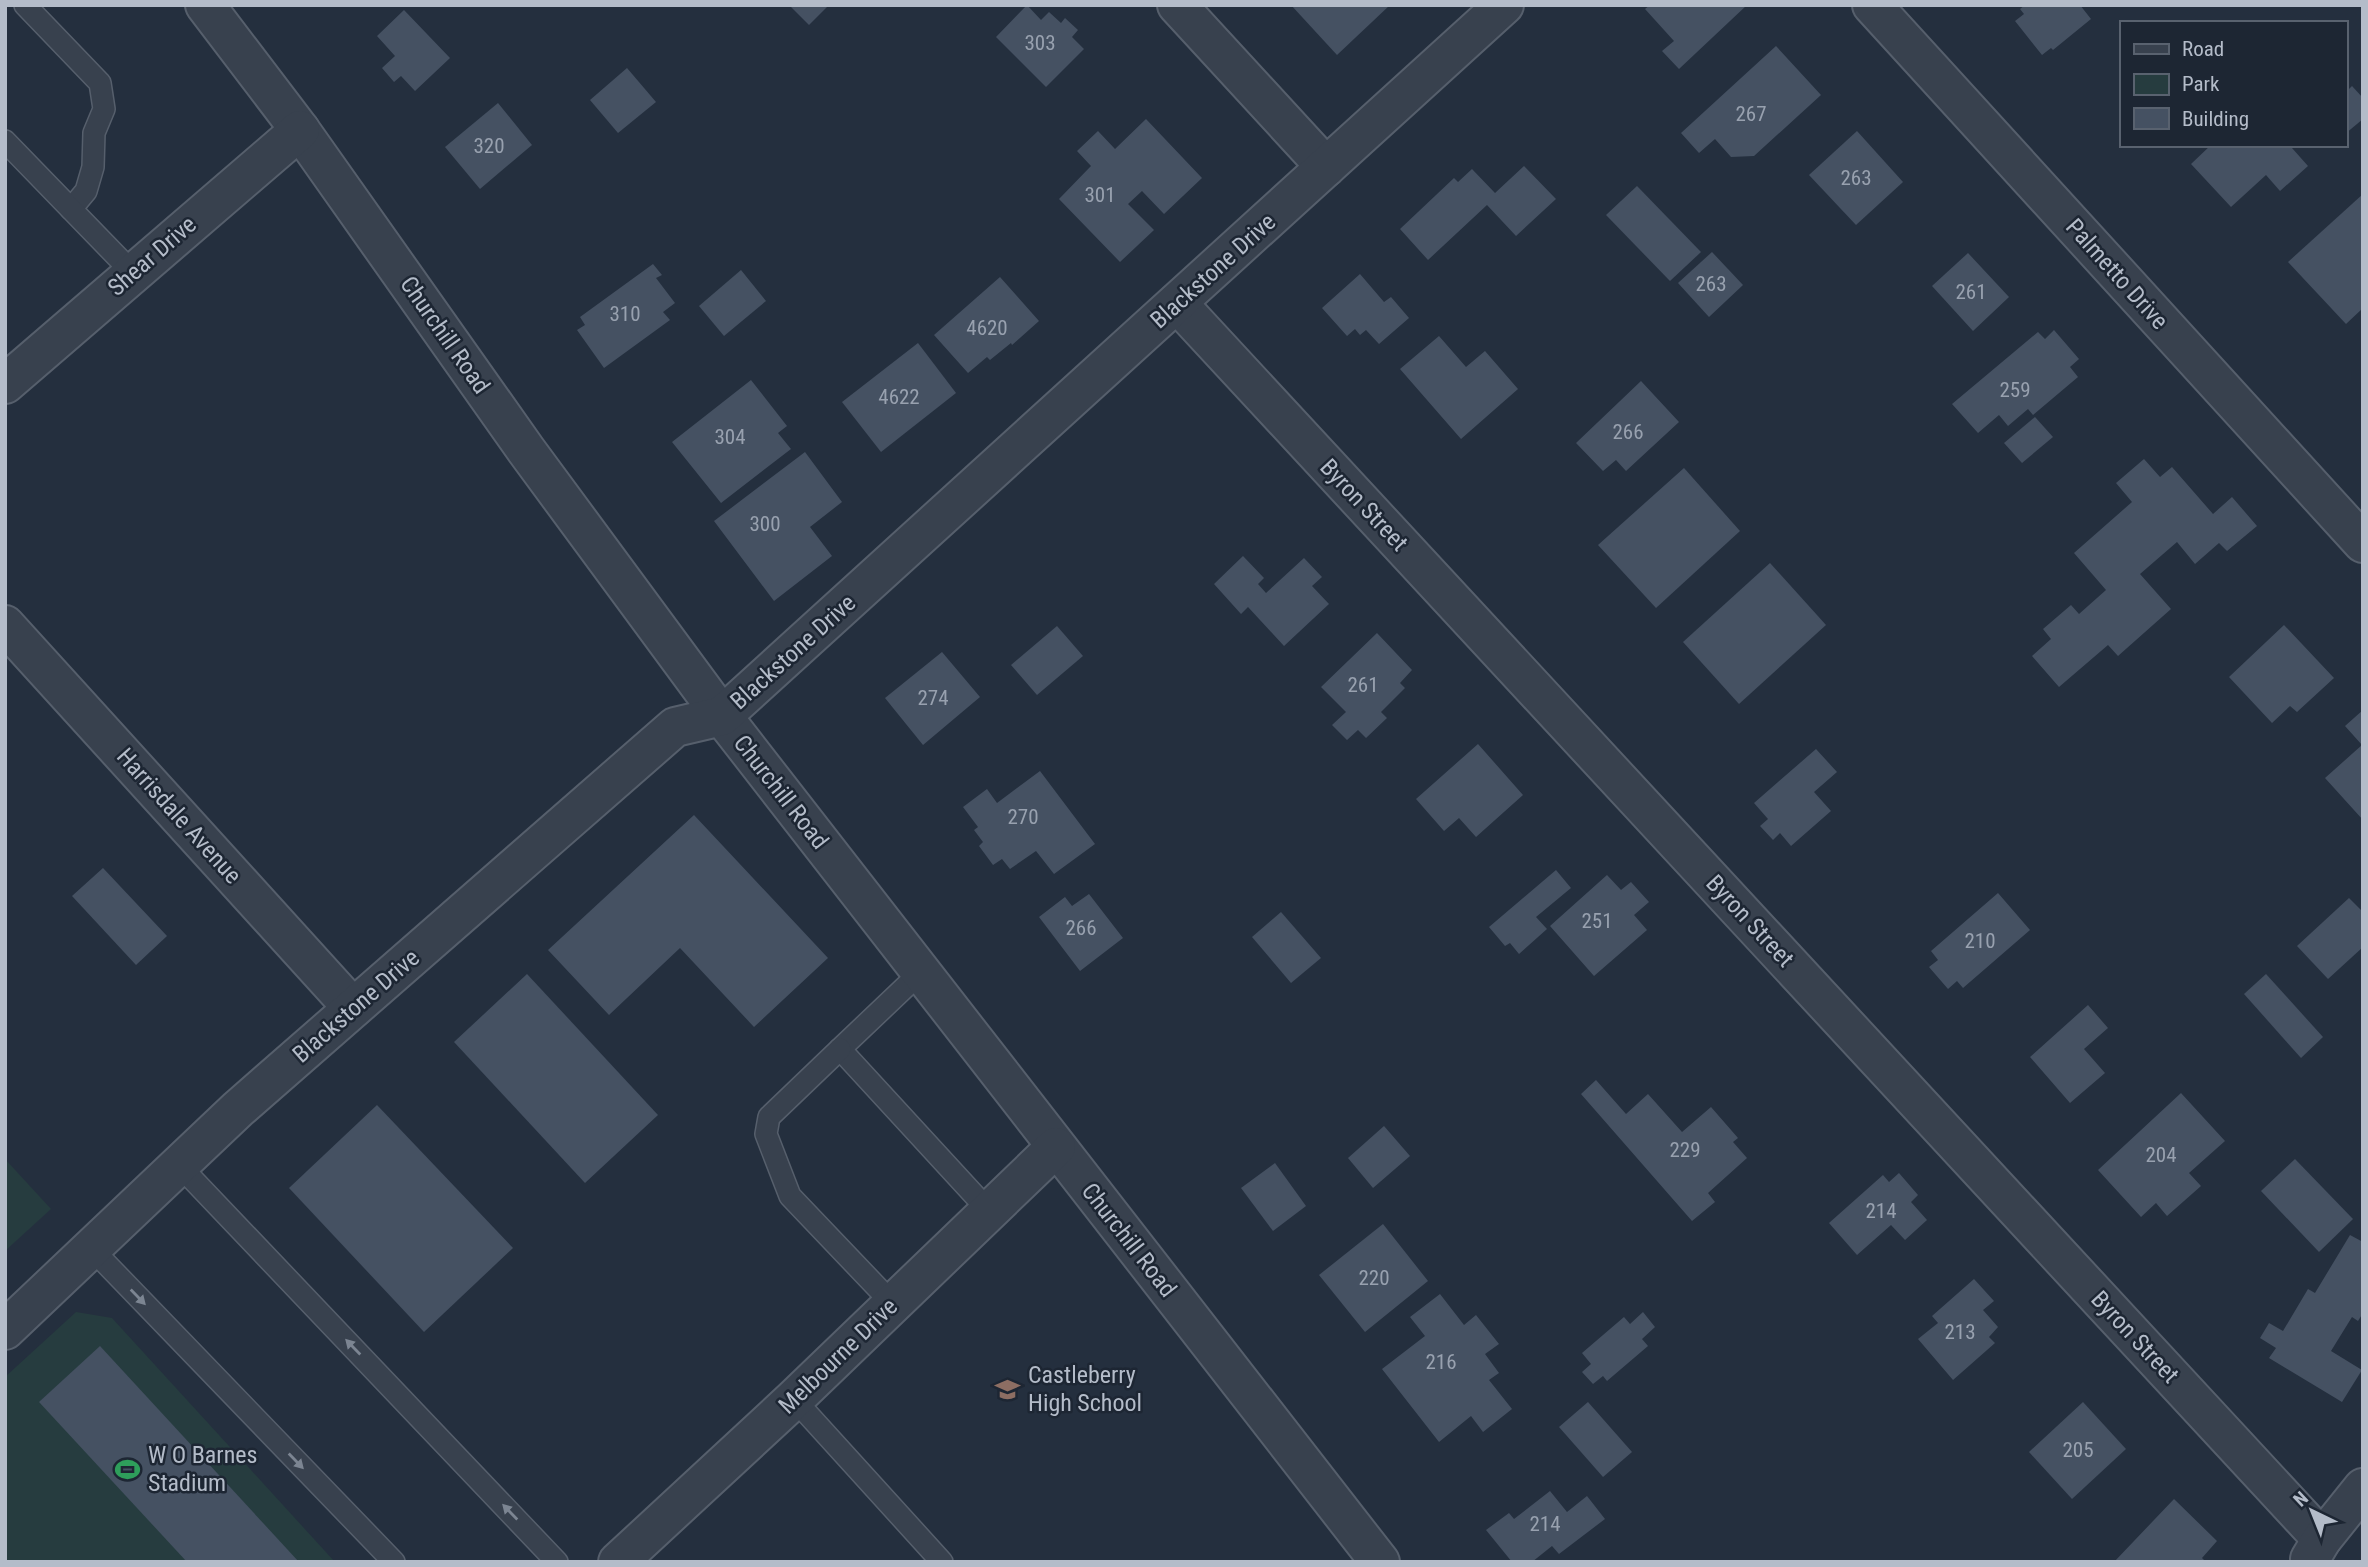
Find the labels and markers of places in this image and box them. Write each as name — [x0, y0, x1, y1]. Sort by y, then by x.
place label: Castleberry High School — [1028, 1361, 1142, 1417]
school or university icon: Castleberry High School — [994, 1375, 1022, 1403]
place label: W O Barnes Stadium — [148, 1441, 257, 1497]
sports icon: W O Barnes Stadium — [114, 1455, 142, 1483]

